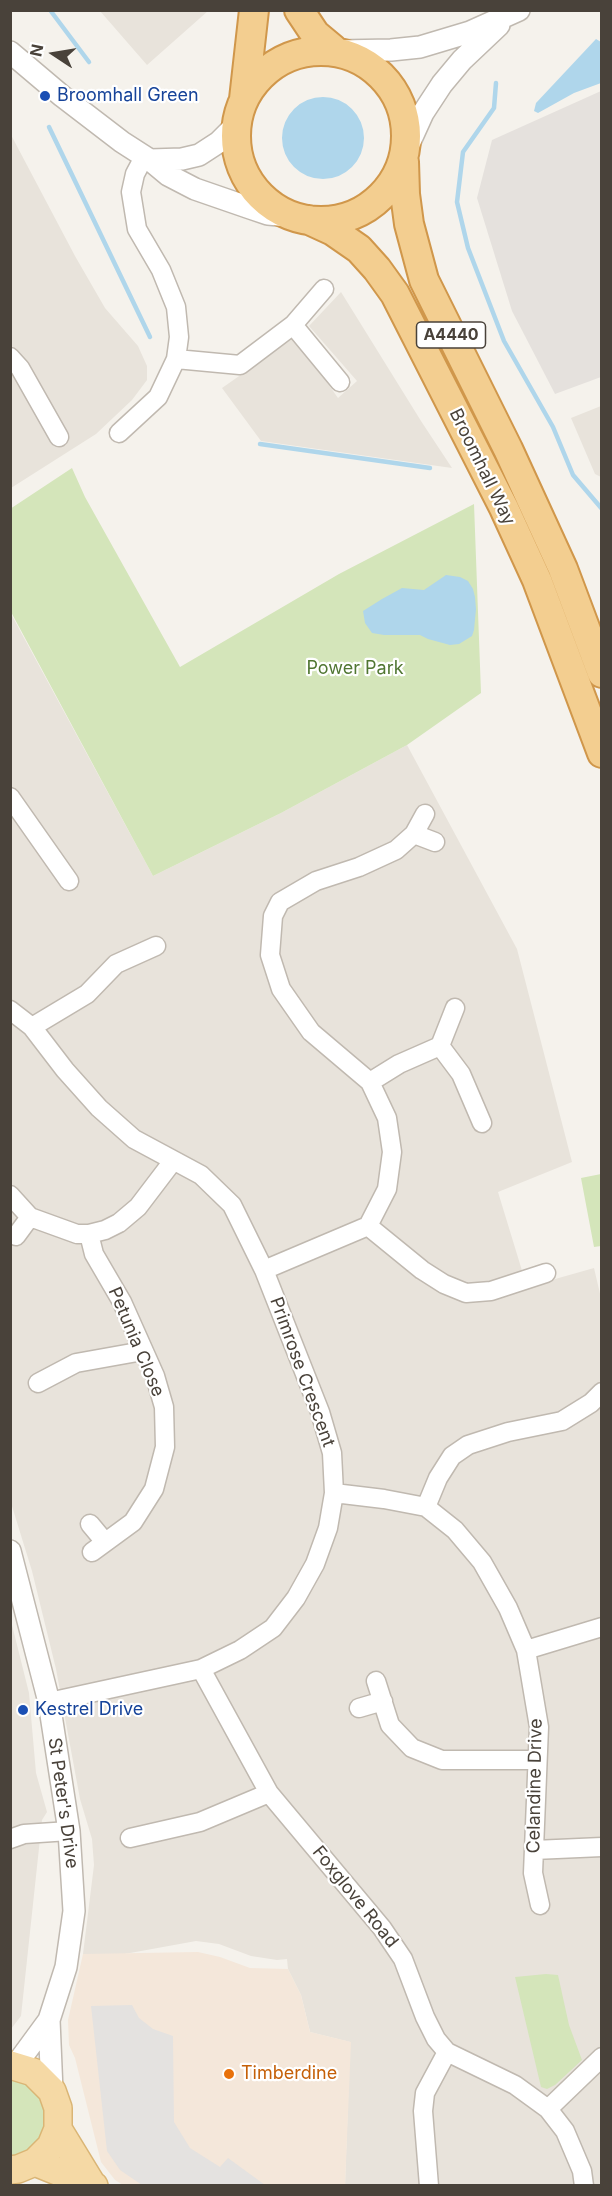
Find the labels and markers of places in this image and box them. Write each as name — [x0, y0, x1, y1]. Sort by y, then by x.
place label: Broomhall Green — [57, 85, 199, 107]
marker: Broomhall Green — [38, 89, 52, 103]
place label: Kestrel Drive — [35, 1699, 143, 1721]
marker: Kestrel Drive — [16, 1703, 30, 1717]
place label: Timberdine — [241, 2063, 337, 2085]
marker: Timberdine — [222, 2067, 236, 2081]

